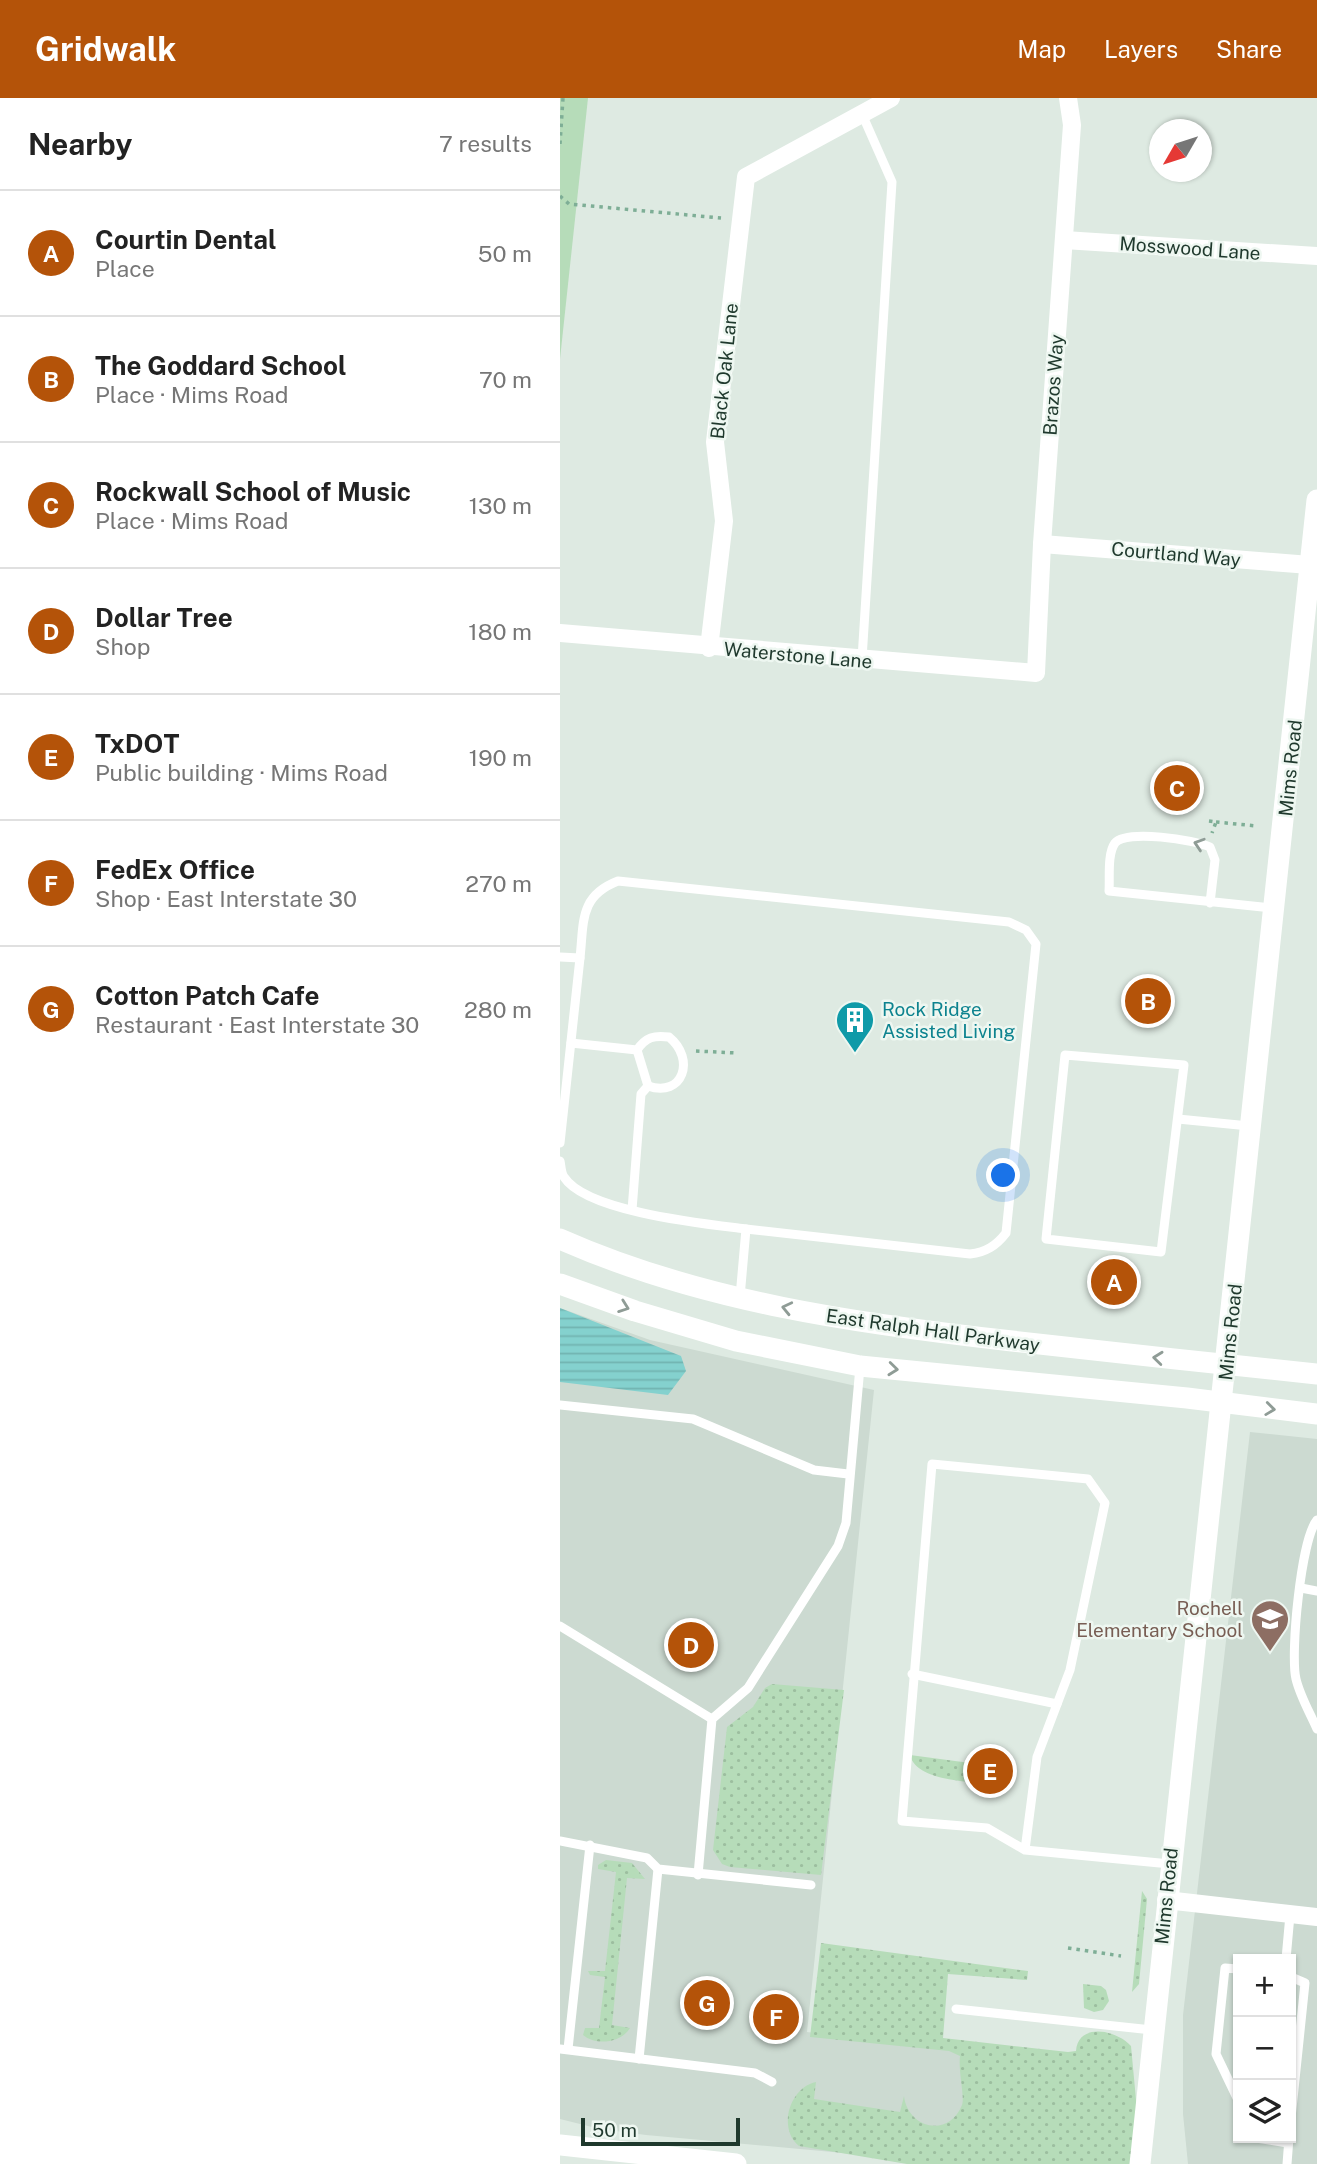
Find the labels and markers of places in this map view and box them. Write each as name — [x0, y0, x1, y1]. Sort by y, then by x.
pin: C — [1154, 762, 1200, 814]
pin: B — [1125, 975, 1171, 1027]
place label: Rock Ridge Assisted Living — [882, 998, 1015, 1042]
building icon: Rock Ridge Assisted Living — [834, 999, 876, 1054]
pin: A — [1091, 1256, 1137, 1308]
place label: Rochell Elementary School — [1076, 1597, 1243, 1641]
school or university icon: Rochell Elementary School — [1249, 1598, 1291, 1653]
pin: D — [668, 1619, 714, 1671]
pin: E — [967, 1745, 1013, 1797]
pin: G — [684, 1977, 730, 2029]
pin: F — [753, 1991, 799, 2043]

